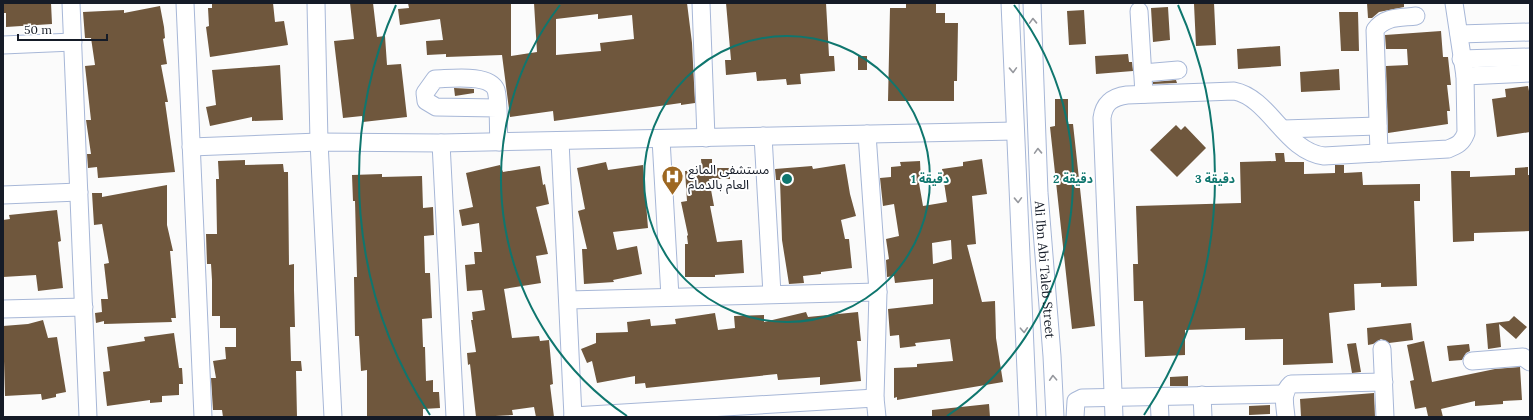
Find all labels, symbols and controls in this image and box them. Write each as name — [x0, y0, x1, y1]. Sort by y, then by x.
scale bar — [18, 16, 107, 42]
one-way arrow — [1029, 18, 1037, 24]
text: 50 m — [24, 22, 52, 37]
one-way arrow — [1008, 67, 1017, 73]
one-way arrow — [1033, 148, 1042, 154]
place label: مستشفى المانع العام بالدمام — [688, 161, 770, 194]
hospital icon: مستشفى المانع العام بالدمام — [659, 163, 685, 196]
text: 1 دقيقة — [911, 171, 949, 186]
text: 2 دقيقة — [1053, 171, 1093, 186]
text: 3 دقيقة — [1195, 171, 1235, 186]
centre of rings — [780, 172, 794, 186]
one-way arrow — [1014, 197, 1022, 203]
street label: Ali Ibn Abi Taleb Street — [1031, 199, 1059, 339]
one-way arrow — [1020, 327, 1028, 333]
one-way arrow — [1049, 375, 1057, 381]

